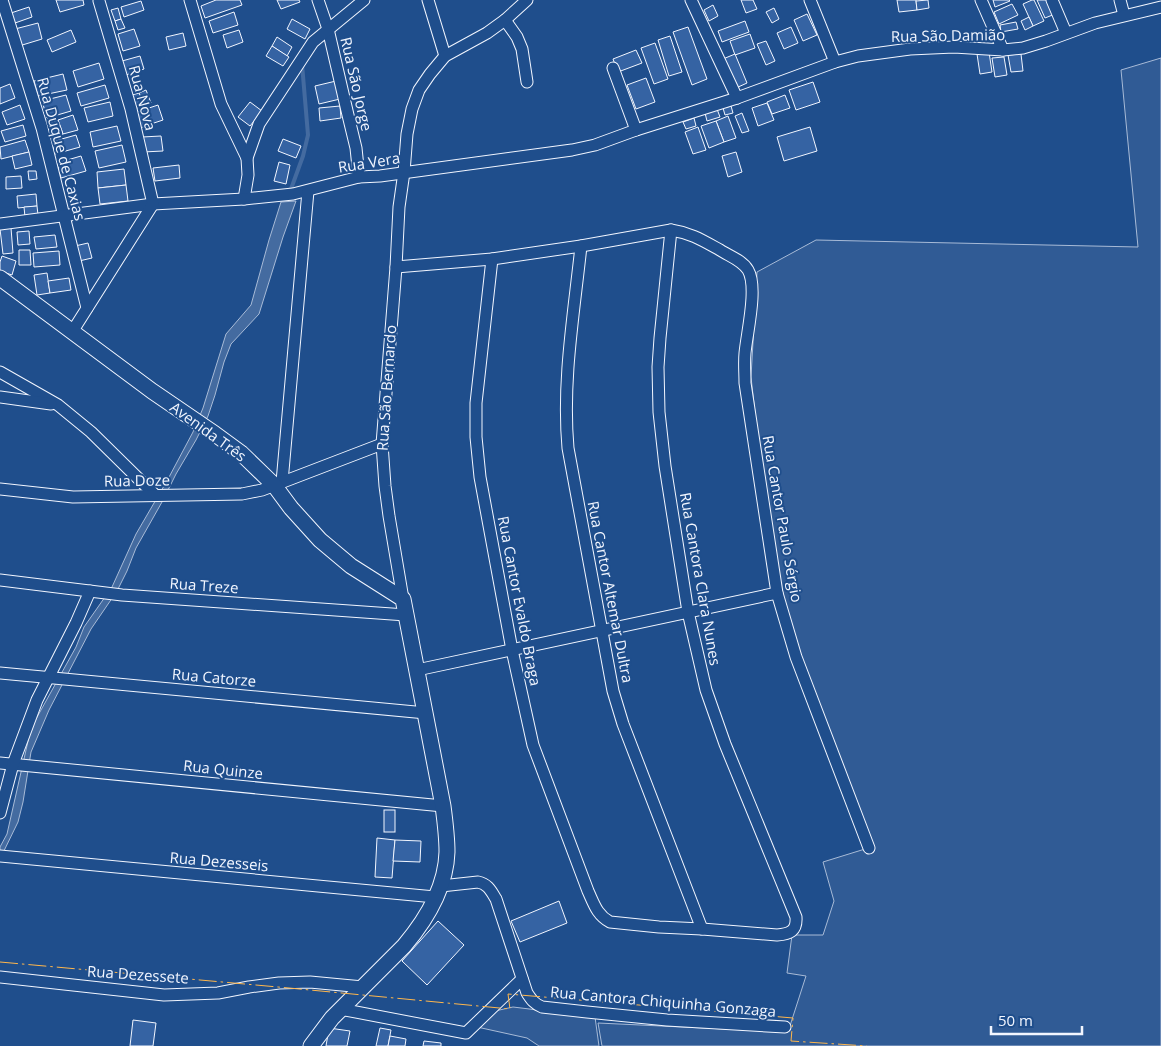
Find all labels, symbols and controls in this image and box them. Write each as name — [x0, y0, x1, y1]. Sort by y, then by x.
street label: Rua São Damião — [891, 24, 1005, 46]
street label: Rua São Jorge — [336, 35, 378, 133]
street label: Rua Nova — [125, 63, 161, 133]
street label: Rua Duque de Caxias — [33, 75, 91, 223]
street label: Rua Vera — [336, 147, 401, 177]
street label: Rua São Bernardo — [372, 324, 400, 452]
street label: Avenida Três — [166, 397, 251, 466]
street label: Rua Cantor Paulo Sérgio — [758, 434, 808, 604]
street label: Rua Doze — [104, 469, 170, 491]
street label: Rua Cantora Clara Nunes — [676, 491, 726, 667]
street label: Rua Cantor Altemar Dultra — [584, 499, 638, 685]
street label: Rua Cantor Evaldo Braga — [494, 514, 546, 688]
street label: Rua Treze — [169, 573, 239, 597]
street label: Rua Catorze — [171, 663, 257, 691]
street label: Rua Quinze — [182, 755, 264, 783]
street label: Rua Dezesseis — [169, 847, 269, 875]
street label: Rua Dezessete — [87, 960, 190, 988]
street label: Rua Cantora Chiquinha Gonzaga — [549, 981, 777, 1021]
scale bar — [991, 1004, 1082, 1036]
text: 50 m — [998, 1010, 1033, 1030]

